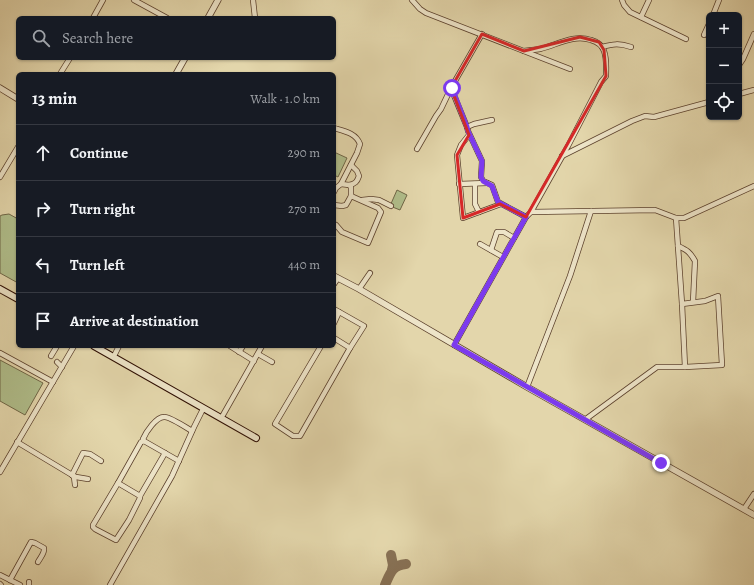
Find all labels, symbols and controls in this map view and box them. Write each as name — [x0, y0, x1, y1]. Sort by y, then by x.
map controls — [706, 12, 742, 120]
button: + — [706, 12, 742, 48]
search box — [16, 16, 336, 60]
icon: search — [30, 27, 52, 49]
text: Search here — [62, 28, 133, 48]
button: − — [706, 48, 742, 84]
route start — [443, 79, 461, 97]
button: locate — [706, 84, 742, 120]
text: 13 min — [32, 87, 77, 110]
text: Walk · 1.0 km — [250, 90, 320, 107]
icon: ahead — [32, 142, 54, 164]
text: Continue — [70, 143, 128, 163]
text: 290 m — [288, 144, 320, 161]
icon: right — [32, 198, 54, 220]
text: Turn right — [70, 199, 135, 219]
text: 270 m — [288, 200, 320, 217]
icon: left — [32, 254, 54, 276]
text: Turn left — [70, 255, 125, 275]
text: 440 m — [288, 256, 320, 273]
icon: arrive — [32, 310, 54, 332]
text: Arrive at destination — [70, 311, 199, 331]
route end — [652, 454, 670, 472]

